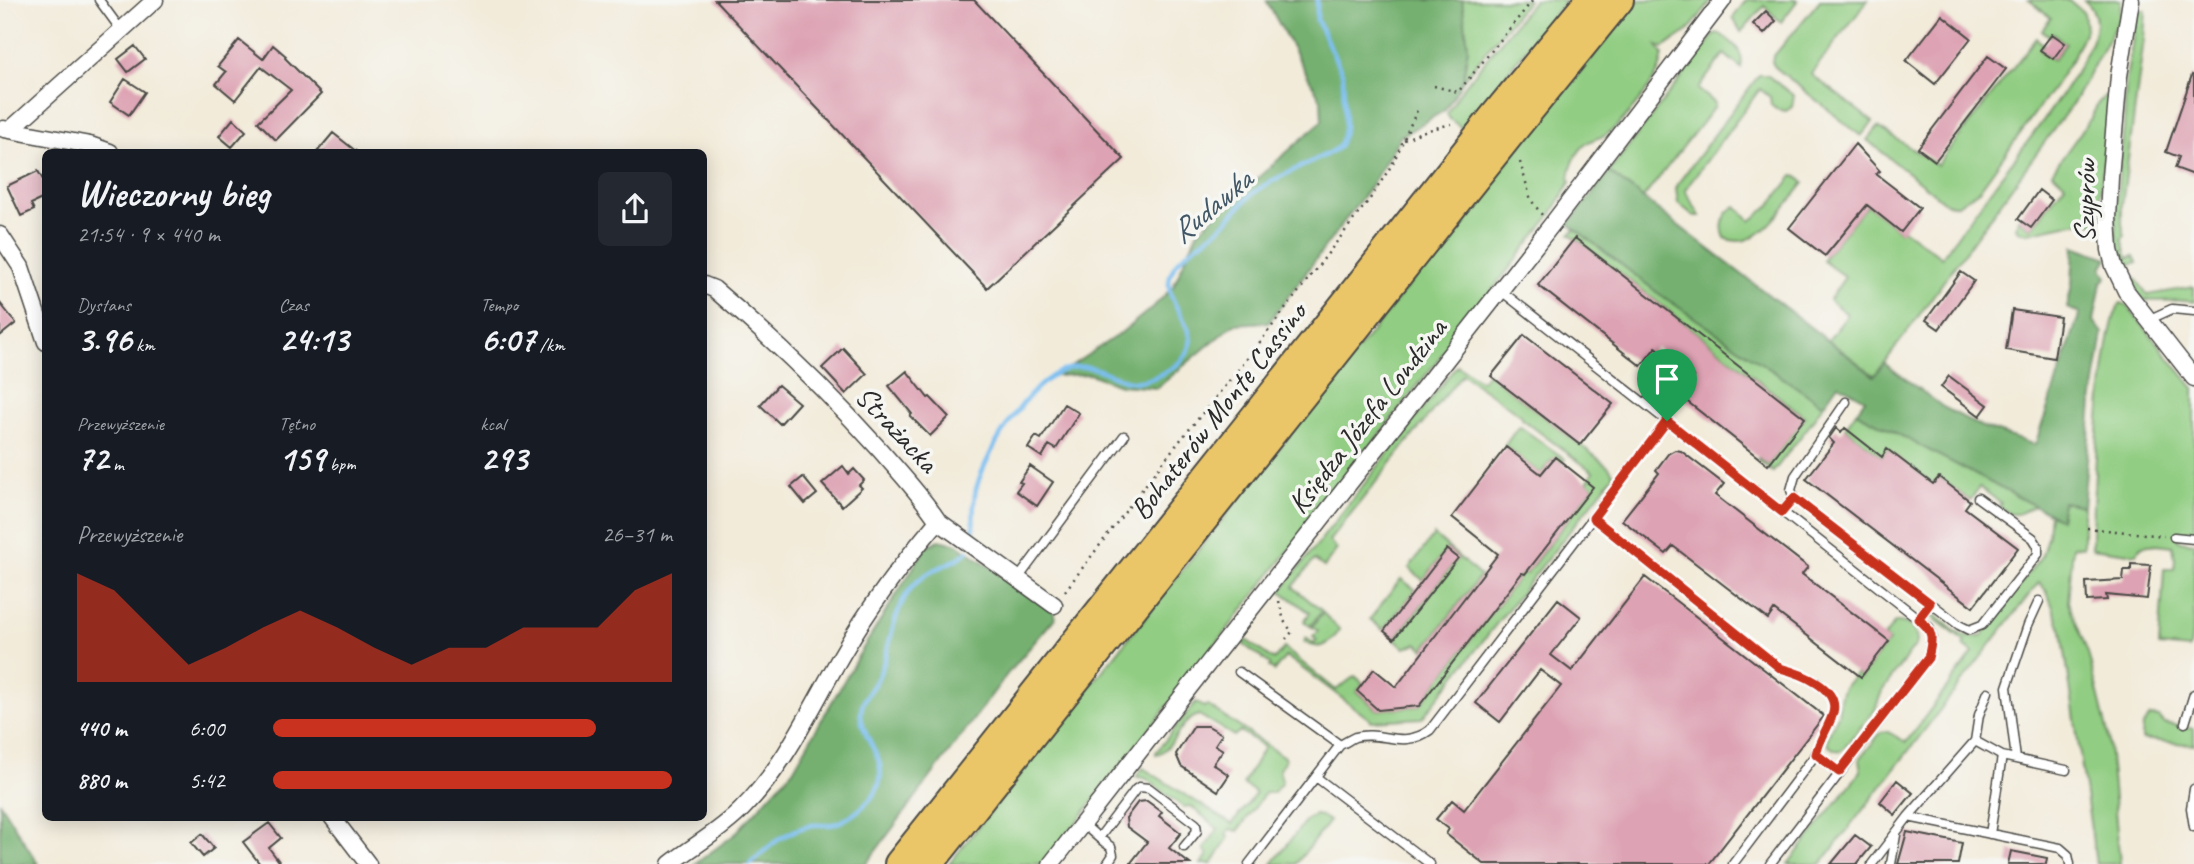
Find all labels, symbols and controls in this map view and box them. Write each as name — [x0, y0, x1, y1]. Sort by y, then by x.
water label: Rudawka — [1162, 157, 1263, 252]
street label: Szyprów — [2065, 157, 2105, 243]
text: Wieczorny bieg — [77, 170, 269, 217]
button: share — [598, 172, 672, 246]
text: 21:54 · 9 × 440 m — [77, 220, 220, 249]
street label: Bohaterów Monte Cassino — [1121, 292, 1317, 527]
text: Dystans — [77, 293, 131, 317]
text: Czas — [279, 293, 309, 317]
text: Tempo — [480, 293, 518, 317]
street label: Księdza Józefa Londzina — [1279, 309, 1456, 521]
text: 3.96 — [77, 317, 132, 362]
text: 24:13 — [279, 317, 349, 362]
text: 6:07 — [480, 317, 535, 362]
text: km — [132, 333, 155, 357]
text: /km — [535, 333, 565, 357]
pin — [1637, 349, 1697, 421]
icon: arrive — [1648, 360, 1686, 398]
street label: Strażacka — [847, 378, 948, 482]
text: Przewyższenie — [77, 412, 164, 436]
text: Tętno — [279, 412, 315, 436]
text: kcal — [480, 412, 505, 436]
text: 72 — [77, 436, 108, 481]
text: 159 — [279, 436, 325, 481]
text: 293 — [480, 436, 527, 481]
text: m — [108, 452, 124, 476]
text: bpm — [325, 452, 356, 476]
text: Przewyższenie — [77, 520, 182, 549]
text: 26–31 m — [602, 520, 672, 549]
text: 440 m — [77, 714, 127, 743]
text: 6:00 — [189, 714, 225, 743]
text: 880 m — [77, 766, 127, 795]
text: 5:42 — [189, 766, 225, 795]

